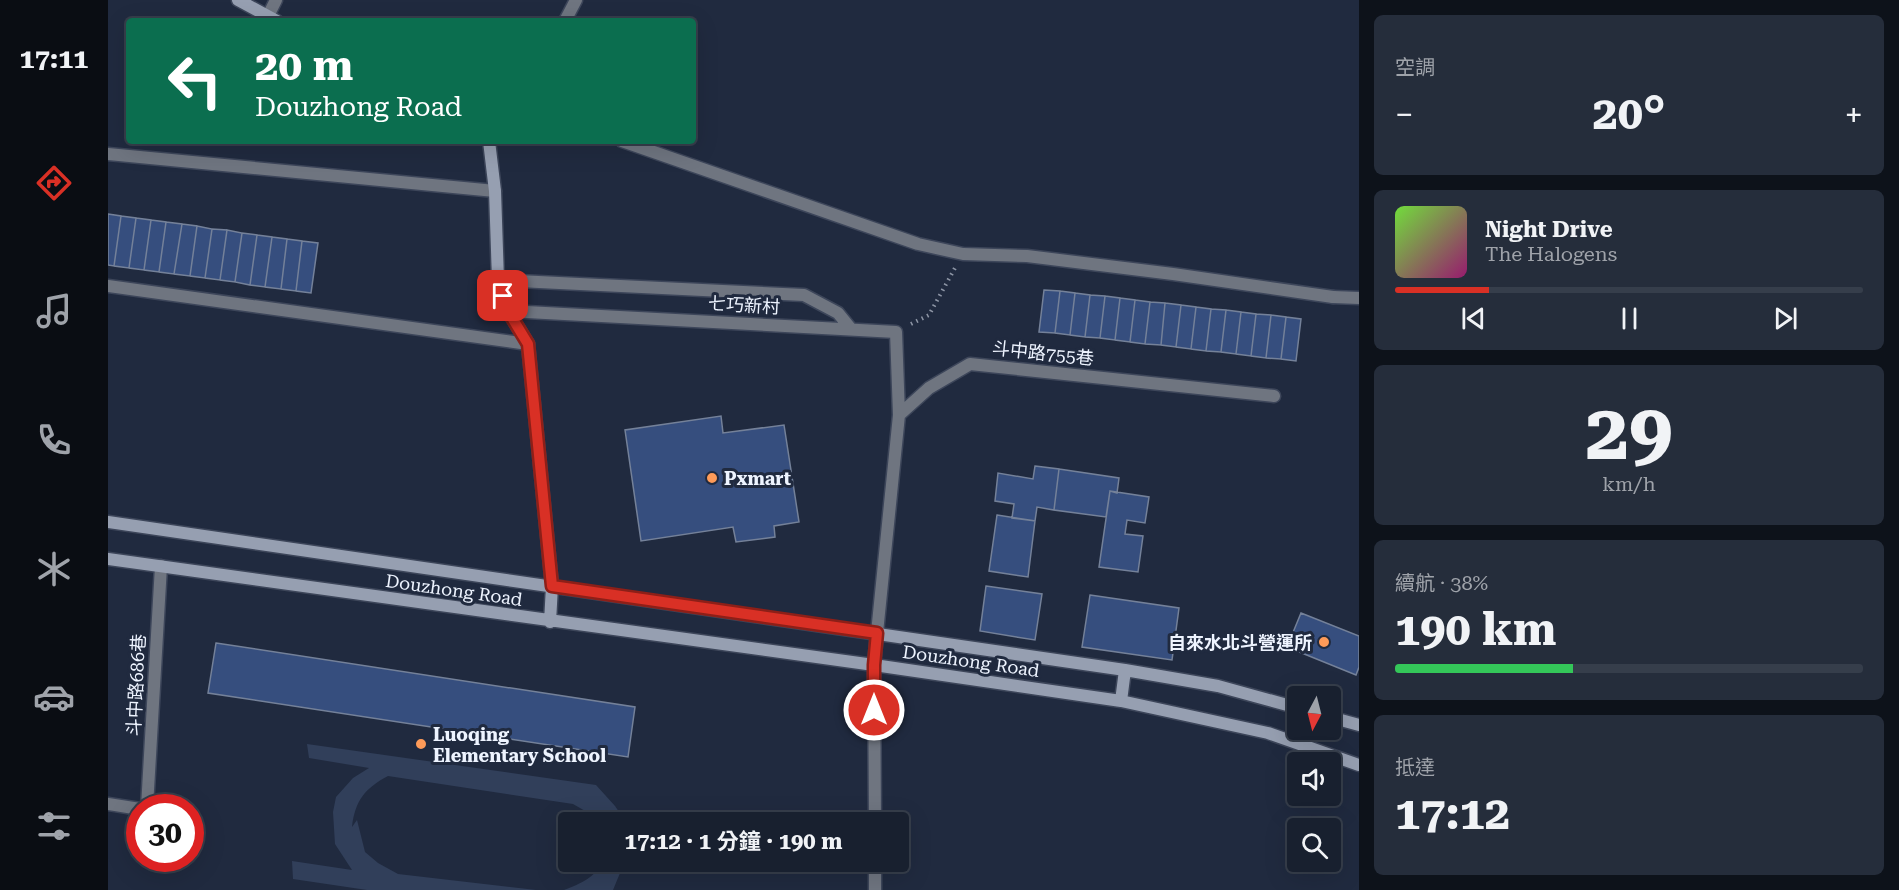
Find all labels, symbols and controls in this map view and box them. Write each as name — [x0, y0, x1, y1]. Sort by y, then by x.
text: 20 m — [255, 41, 353, 90]
icon: left — [156, 42, 234, 120]
text: 17:11 — [20, 43, 88, 75]
text: 空調 — [1395, 55, 1435, 79]
text: 20° — [1593, 87, 1665, 140]
text: Douzhong Road — [255, 91, 462, 123]
text: − — [1395, 95, 1413, 134]
text: + — [1845, 95, 1863, 134]
icon: directions — [33, 162, 75, 204]
text: Night Drive — [1485, 217, 1613, 242]
text: The Halogens — [1485, 242, 1617, 266]
pin — [477, 270, 528, 321]
icon: arrive — [486, 279, 519, 312]
icon: music — [33, 290, 75, 332]
street label: 七巧新村 — [707, 293, 781, 317]
icon: previous — [1457, 302, 1490, 335]
icon: pause — [1613, 302, 1646, 335]
icon: next — [1769, 302, 1802, 335]
street label: 斗中路755巷 — [991, 337, 1095, 369]
text: 29 — [1585, 387, 1673, 478]
icon: phone — [33, 419, 75, 461]
place label: Pxmart — [724, 468, 791, 489]
marker: Pxmart — [705, 471, 719, 485]
text: km/h — [1602, 472, 1656, 496]
icon: climate — [33, 548, 75, 590]
street label: Douzhong Road — [384, 570, 524, 610]
text: 續航 · 38% — [1395, 571, 1488, 595]
text: 190 km — [1395, 603, 1556, 656]
place label: 自來水北斗營運所 — [1168, 632, 1312, 653]
street label: 斗中路686巷 — [123, 633, 149, 737]
marker: 自來水北斗營運所 — [1317, 635, 1331, 649]
street label: Douzhong Road — [901, 641, 1041, 681]
icon: car — [33, 676, 75, 718]
position arrow — [842, 678, 906, 742]
north arrow — [1287, 686, 1341, 740]
map controls — [1287, 686, 1341, 872]
place label: Luoqing Elementary School — [433, 724, 606, 766]
marker: Luoqing Elementary School — [414, 737, 428, 751]
button: sound — [1287, 752, 1341, 806]
text: 抵達 — [1395, 755, 1435, 779]
text: 17:12 — [1395, 787, 1510, 840]
speed limit sign: 30 — [126, 794, 204, 872]
icon: filters — [33, 805, 75, 847]
button: search — [1287, 818, 1341, 872]
text: 17:12 · 1 分鐘 · 190 m — [625, 829, 842, 854]

